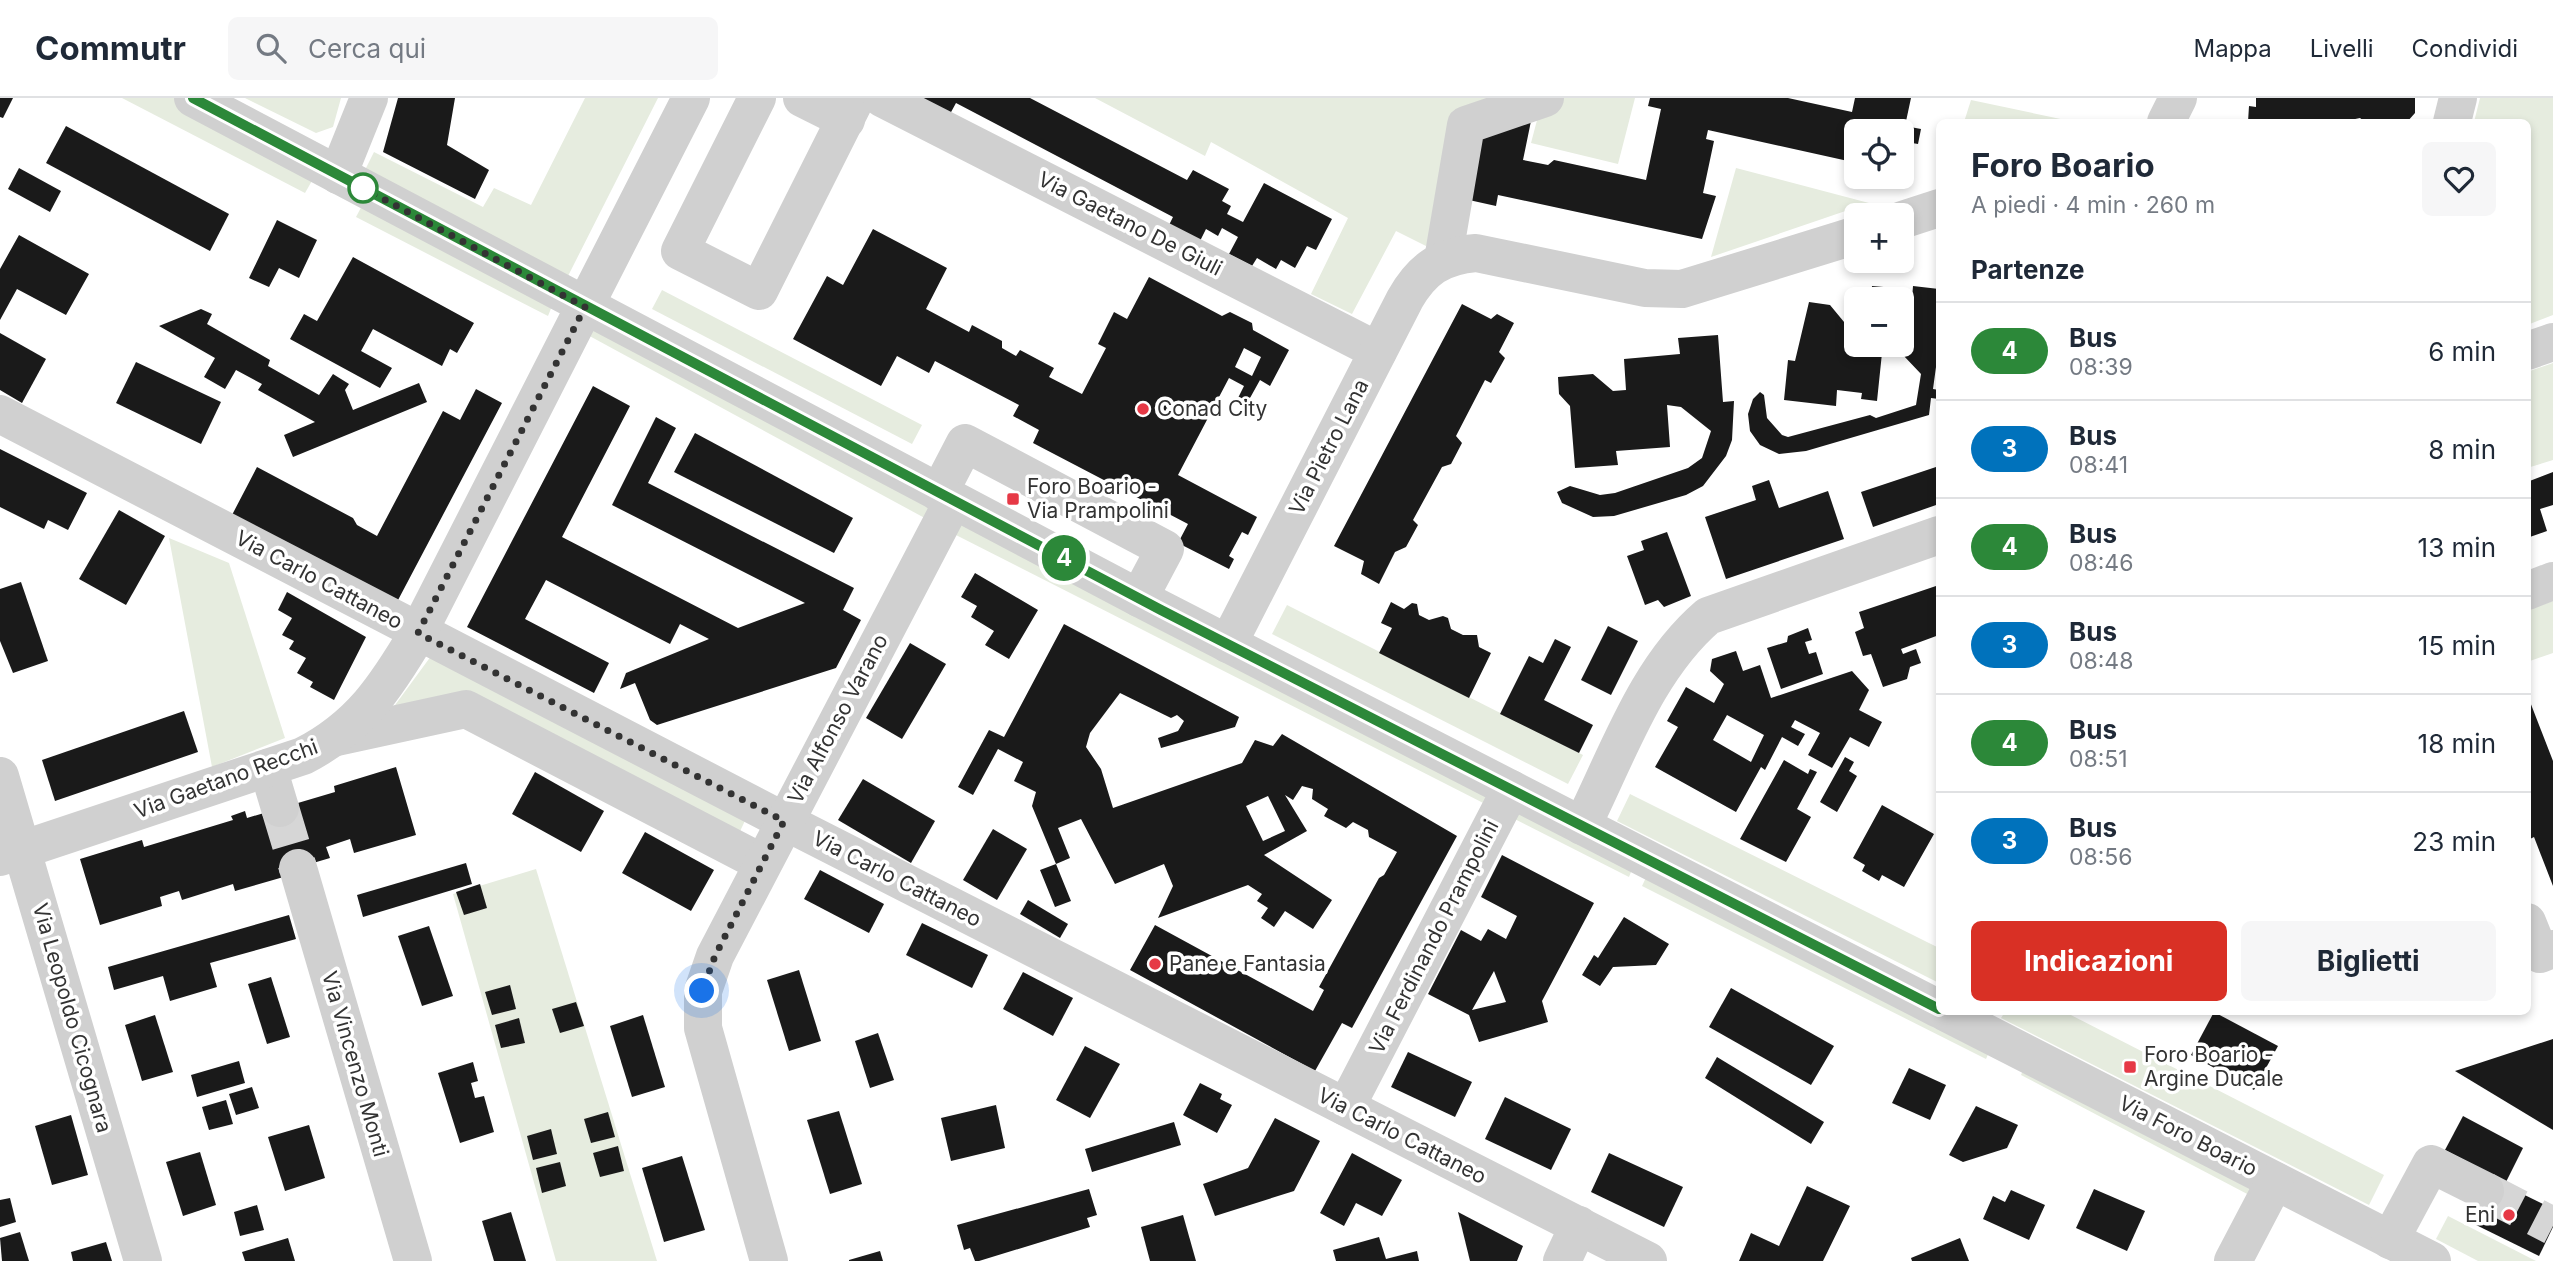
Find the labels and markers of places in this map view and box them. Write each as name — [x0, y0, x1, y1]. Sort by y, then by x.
unlabelled marker — [348, 173, 378, 203]
place label: Conad City — [1157, 396, 1268, 421]
marker: Conad City — [1135, 401, 1151, 417]
place label: Foro Boario - Via Prampolini — [1027, 474, 1169, 523]
marker: Foro Boario - Via Prampolini — [1005, 491, 1021, 507]
place label: Pane e Fantasia — [1169, 951, 1326, 976]
marker: Pane e Fantasia — [1147, 956, 1163, 972]
place label: Foro Boario - Argine Ducale — [2144, 1042, 2283, 1091]
marker: Foro Boario - Argine Ducale — [2122, 1059, 2138, 1075]
place label: Eni — [2465, 1202, 2495, 1227]
marker: Eni — [2501, 1207, 2517, 1223]

